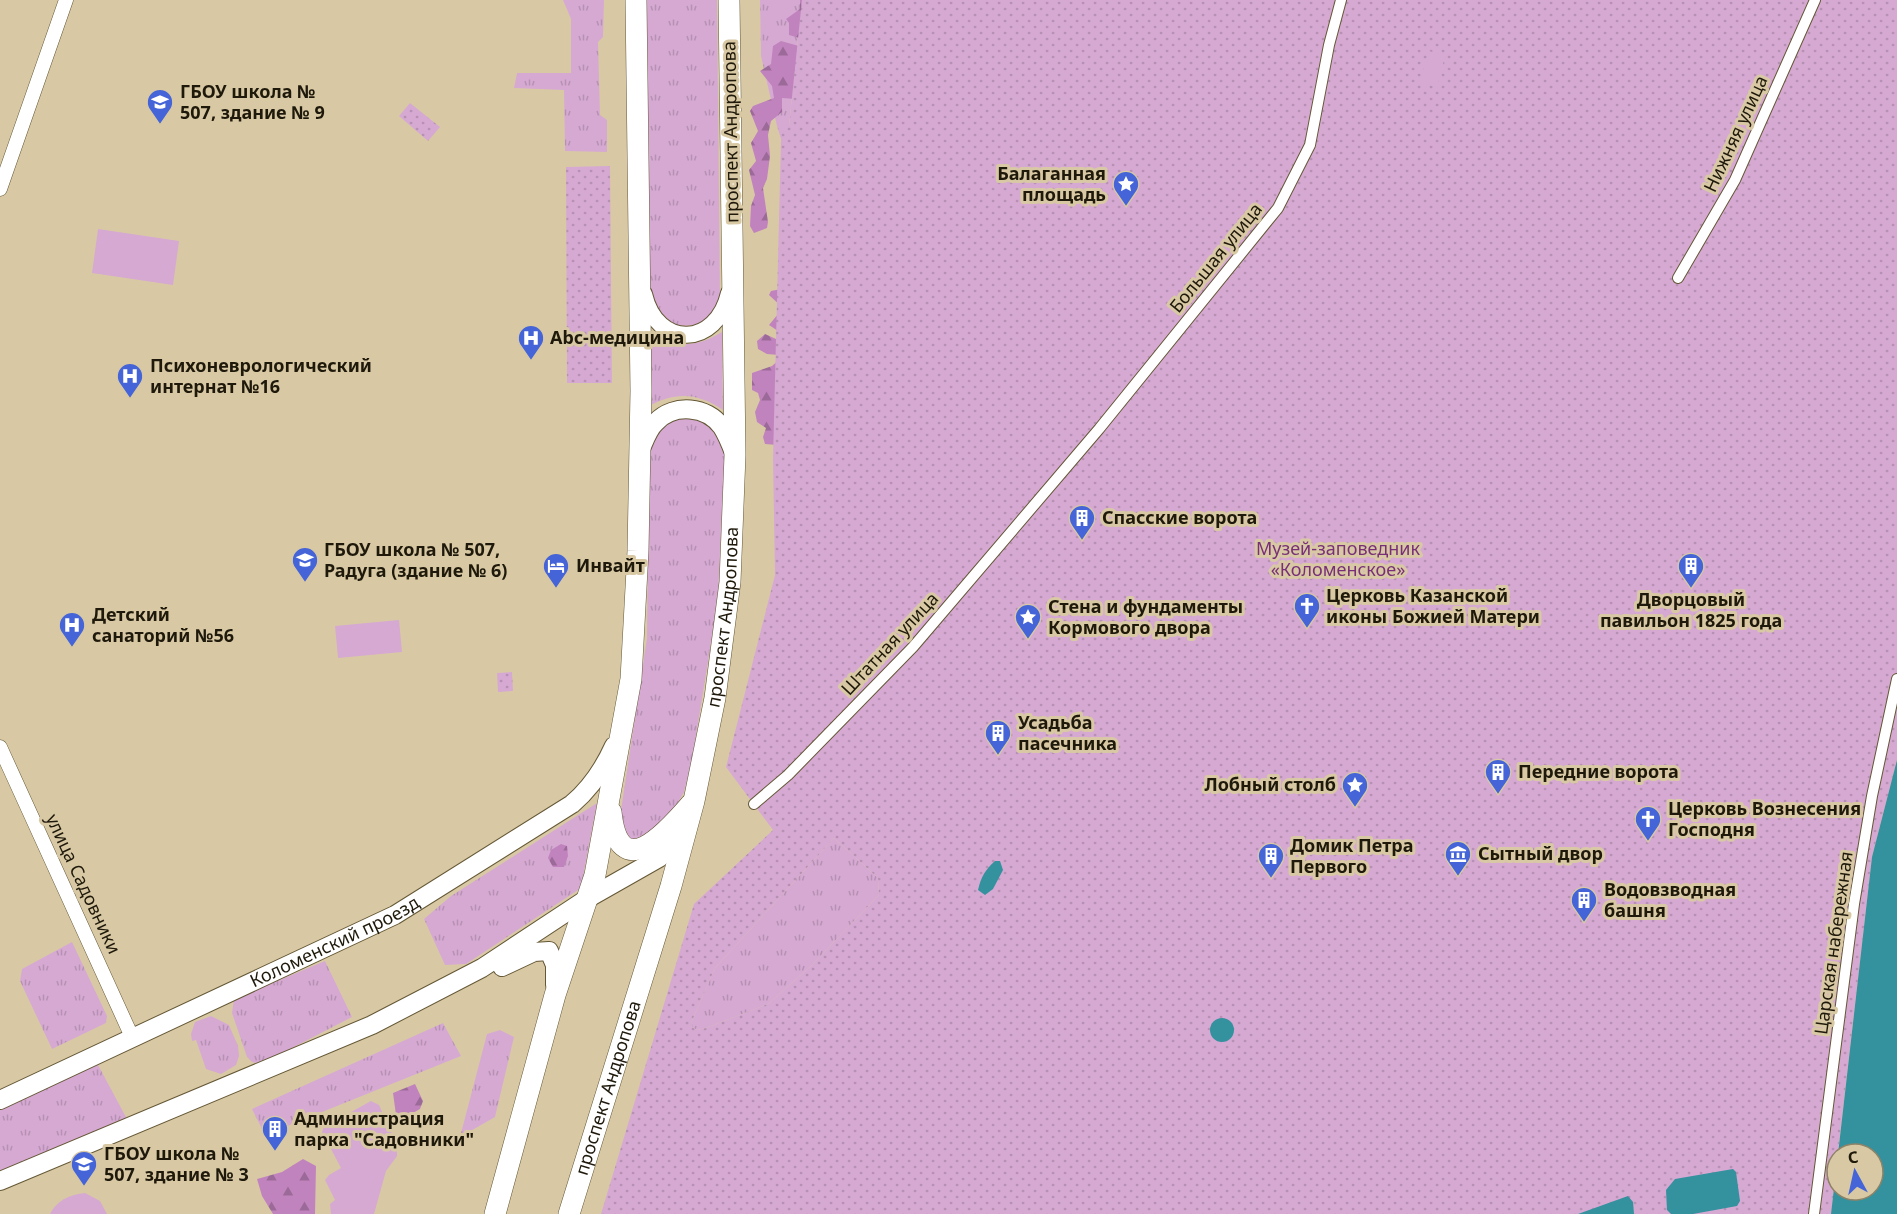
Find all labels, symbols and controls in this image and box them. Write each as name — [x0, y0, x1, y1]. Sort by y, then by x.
street label: проспект Андропова — [716, 41, 744, 223]
street label: Нижняя улица — [1698, 72, 1773, 196]
place label: ГБОУ школа № 507, здание № 9 — [180, 79, 325, 124]
school or university icon: ГБОУ школа № 507, здание № 9 — [145, 87, 175, 125]
place label: Балаганная площадь — [997, 161, 1106, 206]
place icon: Балаганная площадь — [1111, 169, 1141, 207]
street label: Большая улица — [1164, 198, 1267, 317]
hospital icon: Abc-медицина — [516, 323, 546, 361]
place label: Abc-медицина — [550, 325, 684, 349]
place label: Психоневрологический интернат №16 — [150, 353, 372, 398]
hospital icon: Психоневрологический интернат №16 — [115, 361, 145, 399]
building icon: Спасские ворота — [1067, 503, 1097, 541]
place label: Спасские ворота — [1102, 505, 1257, 529]
street label: проспект Андропова — [700, 526, 743, 710]
park label: Музей-заповедник «Коломенское» — [1256, 536, 1421, 581]
place label: ГБОУ школа № 507, Радуга (здание № 6) — [324, 537, 507, 582]
school or university icon: ГБОУ школа № 507, Радуга (здание № 6) — [290, 545, 320, 583]
hotel icon: Инвайт — [541, 551, 571, 589]
building icon: Дворцовый павильон 1825 года — [1676, 551, 1706, 589]
place label: Инвайт — [576, 553, 645, 577]
place label: Церковь Казанской иконы Божией Матери — [1326, 583, 1540, 628]
street label: Штатная улица — [835, 587, 943, 700]
place label: Дворцовый павильон 1825 года — [1600, 587, 1782, 632]
church icon: Церковь Казанской иконы Божией Матери — [1292, 591, 1322, 629]
place label: Стена и фундаменты Кормового двора — [1048, 594, 1243, 639]
place label: Детский санаторий №56 — [92, 602, 234, 647]
place icon: Стена и фундаменты Кормового двора — [1013, 602, 1043, 640]
hospital icon: Детский санаторий №56 — [57, 610, 87, 648]
place label: Усадьба пасечника — [1018, 710, 1117, 755]
building icon: Усадьба пасечника — [983, 718, 1013, 756]
building icon: Передние ворота — [1483, 757, 1513, 795]
place label: Передние ворота — [1518, 759, 1679, 783]
place icon: Лобный столб — [1340, 770, 1370, 808]
place label: Лобный столб — [1204, 772, 1336, 796]
place label: Церковь Вознесения Господня — [1668, 796, 1861, 841]
church icon: Церковь Вознесения Господня — [1633, 804, 1663, 842]
street label: улица Садовники — [41, 810, 127, 958]
place label: Домик Петра Первого — [1290, 833, 1413, 878]
museum icon: Сытный двор — [1443, 839, 1473, 877]
building icon: Домик Петра Первого — [1256, 841, 1286, 879]
place label: Сытный двор — [1478, 841, 1603, 865]
street label: Царская набережная — [1808, 850, 1858, 1036]
place label: Водовзводная башня — [1604, 877, 1736, 922]
building icon: Водовзводная башня — [1569, 885, 1599, 923]
street label: Коломенский проезд — [246, 890, 423, 992]
street label: проспект Андропова — [569, 997, 646, 1178]
place label: Администрация парка "Садовники" — [294, 1106, 474, 1151]
building icon: Администрация парка "Садовники" — [260, 1114, 290, 1152]
place label: ГБОУ школа № 507, здание № 3 — [104, 1141, 249, 1186]
north arrow — [1825, 1142, 1885, 1202]
text: С — [1846, 1146, 1860, 1169]
school or university icon: ГБОУ школа № 507, здание № 3 — [69, 1149, 99, 1187]

